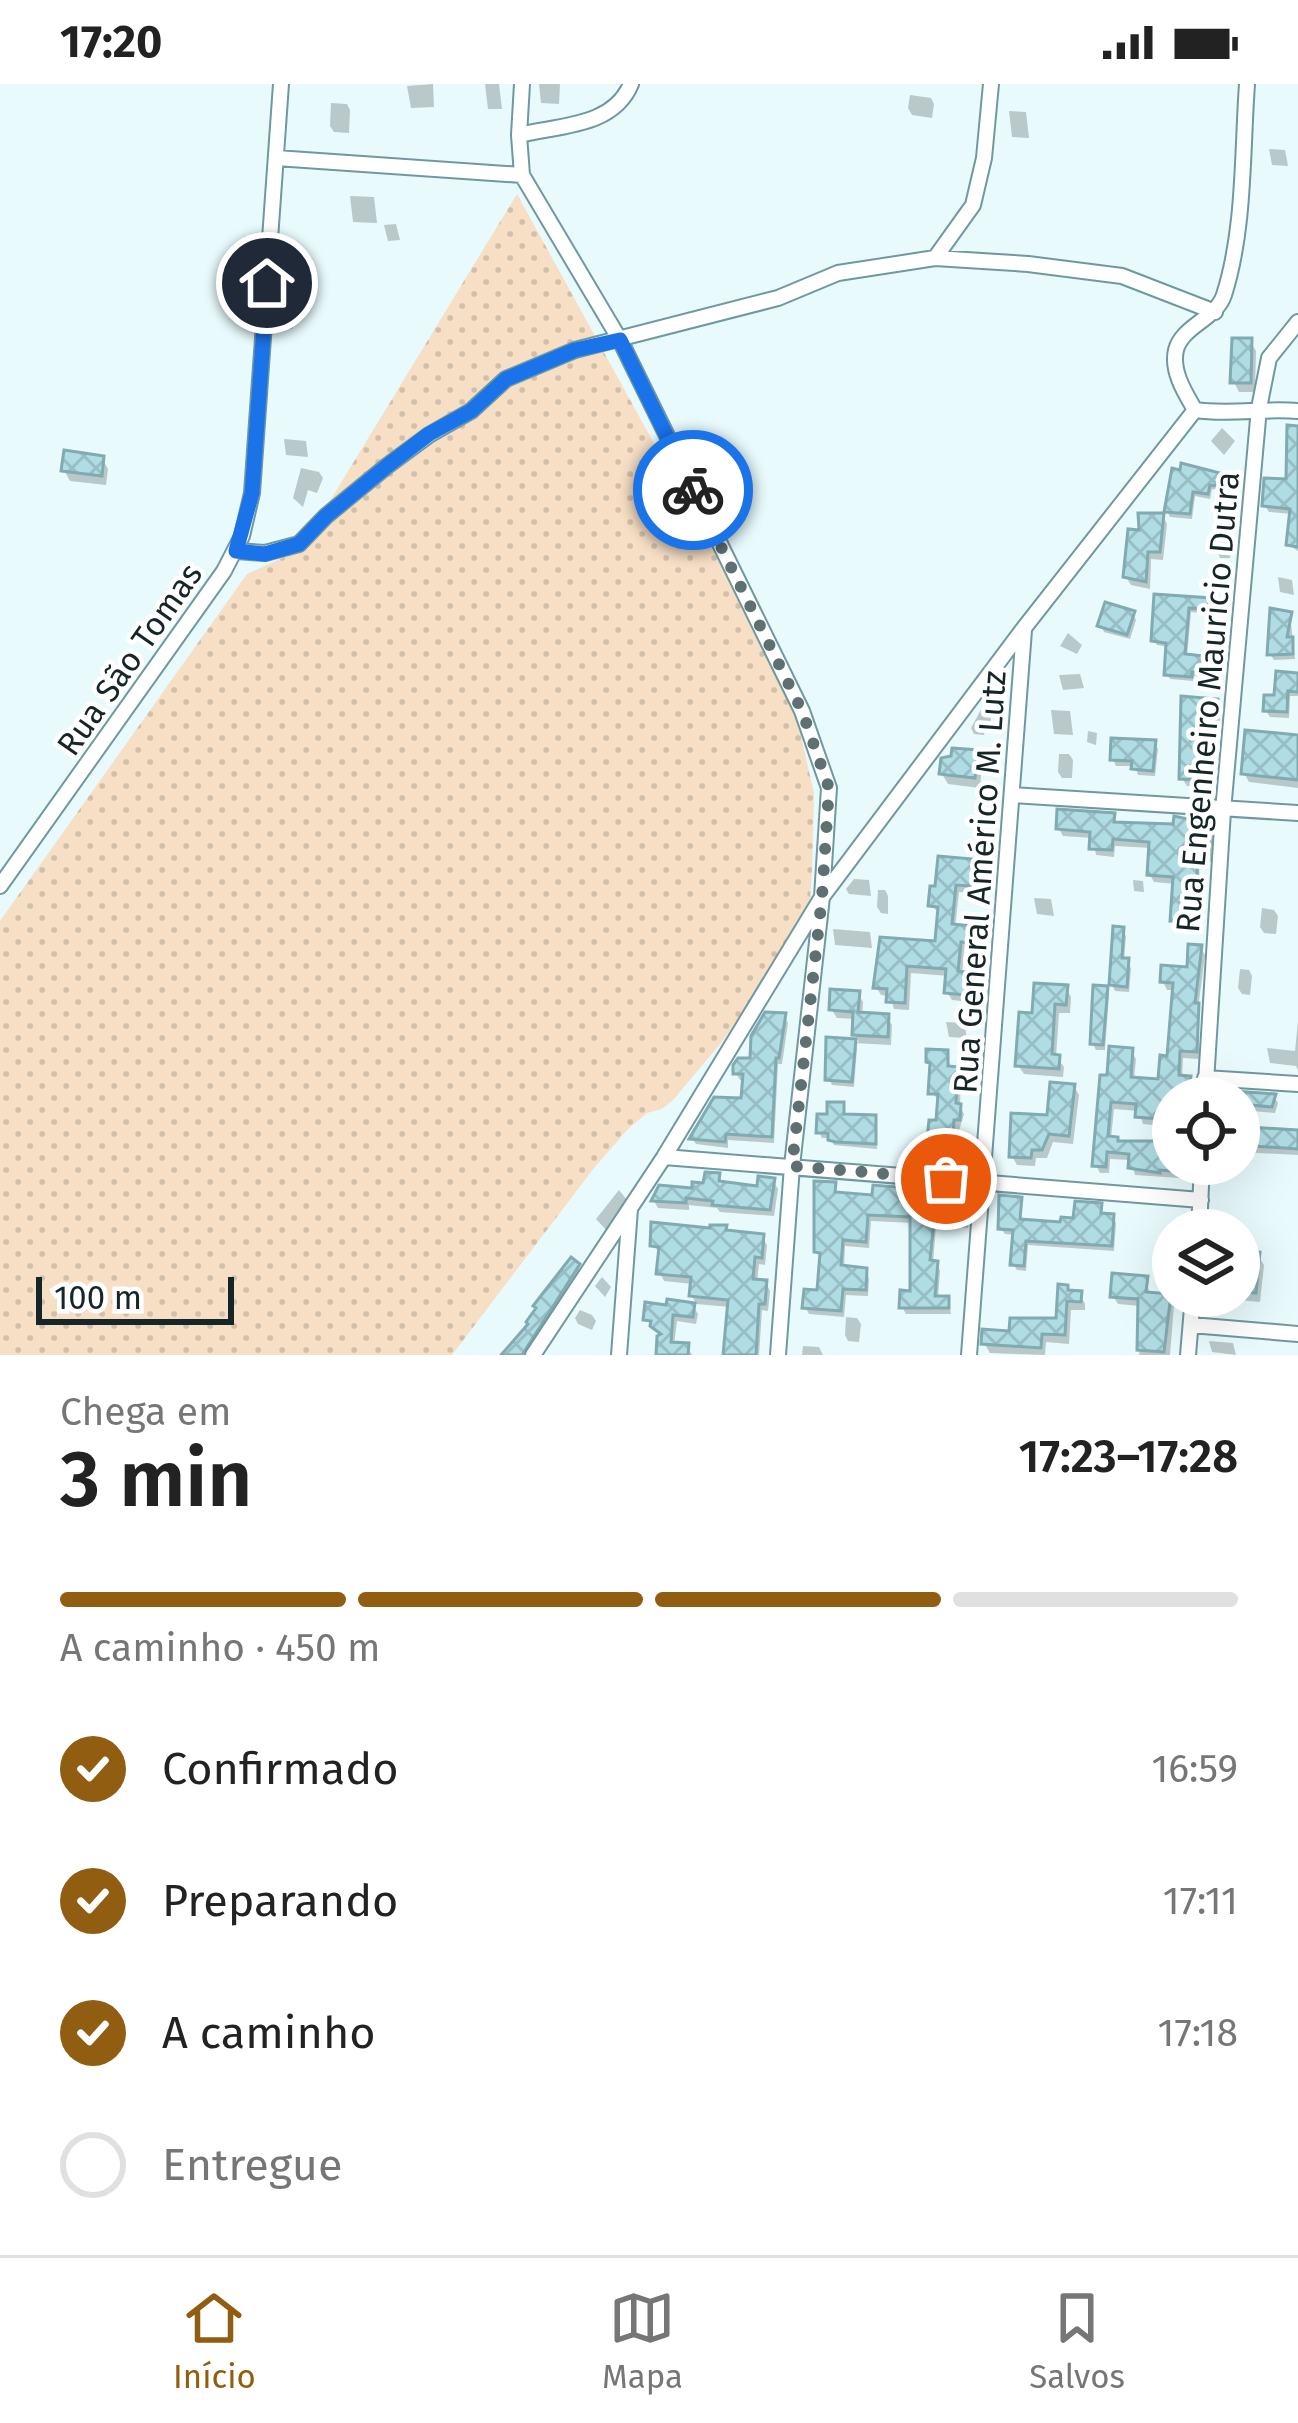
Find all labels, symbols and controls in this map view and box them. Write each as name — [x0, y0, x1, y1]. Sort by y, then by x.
text: 17:20 — [60, 15, 162, 69]
pin — [216, 232, 318, 334]
icon: home — [234, 250, 300, 316]
courier — [633, 430, 753, 550]
icon: bike — [660, 457, 726, 523]
street label: Rua Engenheiro Mauricio Dutra — [1168, 470, 1248, 934]
street label: Rua São Tomas — [49, 556, 211, 763]
street label: Rua General Américo M. Lutz — [945, 669, 1015, 1095]
map controls — [1152, 1077, 1260, 1317]
button: locate — [1152, 1077, 1260, 1185]
pin — [895, 1128, 997, 1230]
icon: bag — [913, 1146, 979, 1212]
button: layers — [1152, 1209, 1260, 1317]
scale bar — [36, 1271, 234, 1324]
text: 100 m — [54, 1278, 142, 1318]
text: Chega em — [60, 1389, 231, 1435]
text: 17:23–17:28 — [1019, 1430, 1238, 1484]
text: 3 min — [60, 1433, 253, 1527]
text: A caminho · 450 m — [60, 1625, 381, 1671]
icon: check — [60, 1736, 126, 1802]
text: Confirmado — [162, 1742, 398, 1796]
text: 16:59 — [1151, 1746, 1238, 1792]
icon: check — [60, 1868, 126, 1934]
text: Preparando — [162, 1874, 398, 1928]
text: 17:11 — [1163, 1878, 1238, 1924]
icon: check — [60, 2000, 126, 2066]
text: A caminho — [162, 2006, 376, 2060]
text: 17:18 — [1158, 2010, 1238, 2056]
text: Entregue — [162, 2138, 342, 2192]
tab: Início — [173, 2285, 256, 2397]
tab: Mapa — [602, 2285, 683, 2397]
tab: Salvos — [1029, 2285, 1125, 2397]

